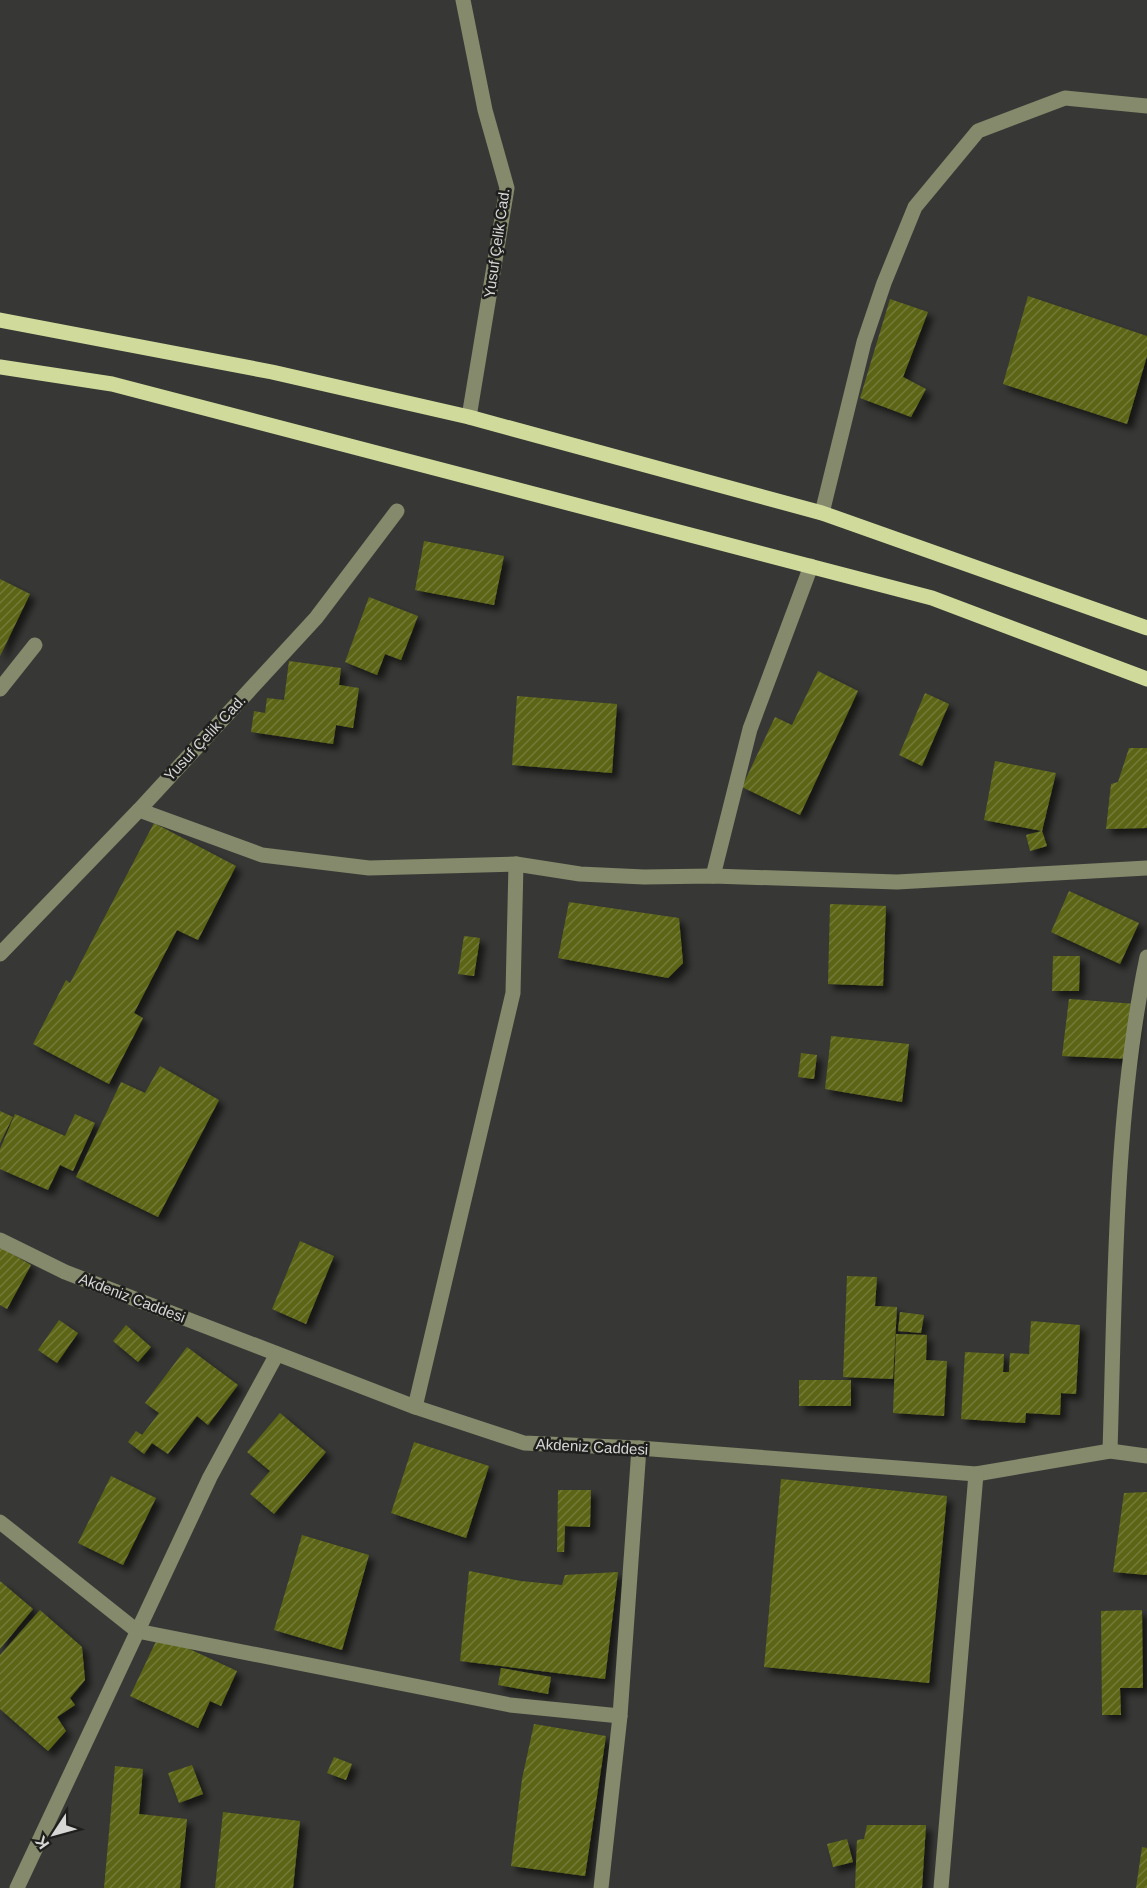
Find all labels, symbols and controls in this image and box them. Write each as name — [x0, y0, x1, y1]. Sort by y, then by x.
street label: Yusuf Çelik Cad. — [480, 187, 513, 299]
street label: Yusuf Çelik Cad. — [161, 691, 249, 784]
street label: Akdeniz Caddesi — [77, 1269, 188, 1326]
street label: Akdeniz Caddesi — [535, 1435, 649, 1458]
north arrow — [24, 1804, 84, 1864]
text: K — [32, 1832, 53, 1852]

